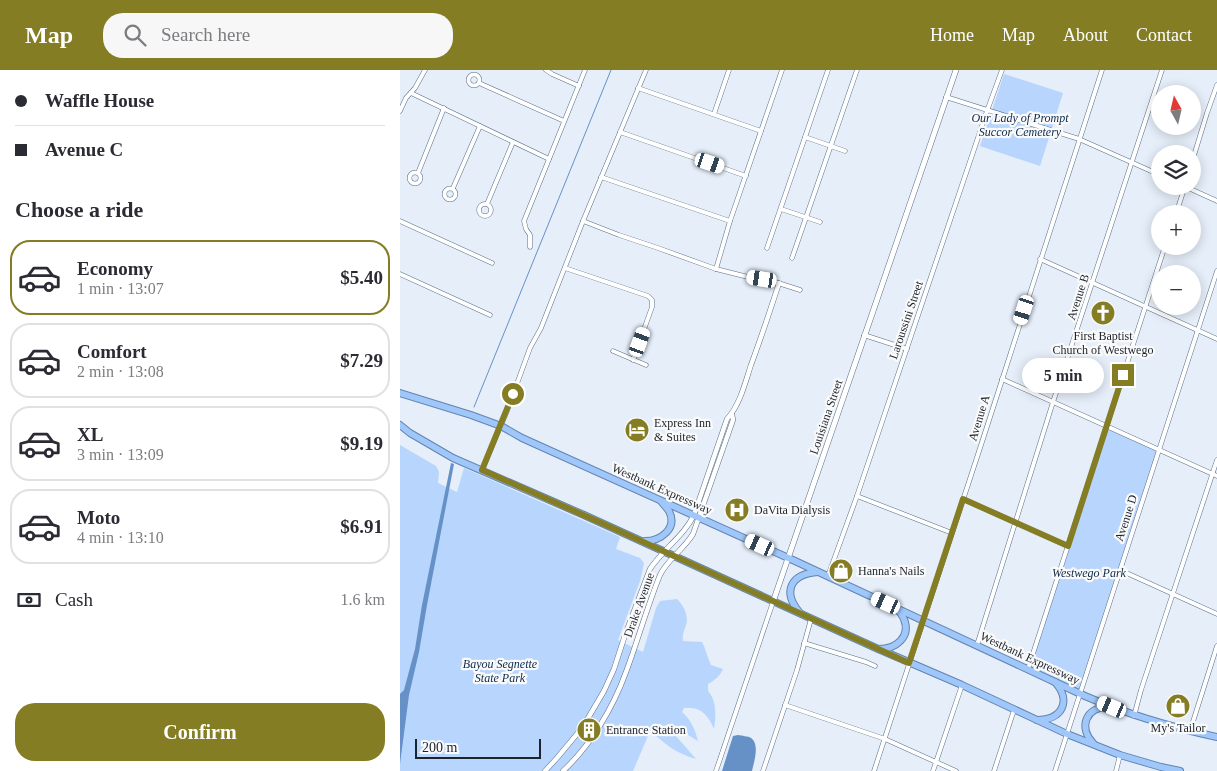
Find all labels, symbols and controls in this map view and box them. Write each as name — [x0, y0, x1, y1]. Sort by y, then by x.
search box — [103, 13, 453, 58]
icon: search — [121, 21, 149, 49]
text: Map — [25, 22, 73, 48]
text: Search here — [161, 24, 250, 45]
text: Home — [930, 25, 974, 45]
text: Map — [1002, 25, 1035, 45]
text: About — [1063, 25, 1108, 45]
text: Contact — [1136, 25, 1192, 45]
north arrow — [1151, 85, 1201, 135]
map controls — [1151, 85, 1201, 315]
text: Waffle House — [45, 90, 154, 111]
park label: Our Lady of Prompt Succor Cemetery — [971, 111, 1069, 139]
text: Avenue C — [45, 139, 123, 160]
button: layers — [1151, 145, 1201, 195]
car — [693, 151, 726, 175]
text: Choose a ride — [15, 197, 143, 222]
button: + — [1151, 205, 1201, 255]
icon: car — [17, 255, 62, 300]
text: Economy — [77, 258, 153, 279]
button: − — [1151, 265, 1201, 315]
text: $5.40 — [340, 267, 383, 288]
car — [746, 269, 777, 289]
street label: Avenue B — [1064, 272, 1092, 322]
street label: Laroussini Street — [886, 278, 926, 361]
text: 1 min · 13:07 — [77, 280, 164, 297]
car — [1012, 293, 1035, 327]
church icon: First Baptist Church of Westwego — [1090, 300, 1116, 326]
car — [627, 325, 652, 359]
place label: First Baptist Church of Westwego — [1053, 329, 1153, 357]
icon: car — [17, 338, 62, 383]
text: Comfort — [77, 341, 147, 362]
text: $7.29 — [340, 350, 383, 371]
callout: 5 min — [1023, 358, 1106, 392]
text: 2 min · 13:08 — [77, 363, 164, 380]
route end — [1112, 364, 1134, 386]
text: 5 min — [1044, 367, 1082, 384]
street label: Louisiana Street — [807, 377, 846, 456]
route start — [502, 383, 524, 405]
street label: Avenue A — [965, 393, 993, 443]
place label: Express Inn & Suites — [654, 416, 711, 444]
hotel icon: Express Inn & Suites — [624, 417, 650, 443]
icon: car — [17, 421, 62, 466]
text: XL — [77, 424, 103, 445]
text: $9.19 — [340, 433, 383, 454]
text: 3 min · 13:09 — [77, 446, 164, 463]
street label: Westbank Expressway — [610, 461, 714, 517]
street label: Avenue D — [1112, 493, 1140, 543]
hospital icon: DaVita Dialysis — [724, 497, 750, 523]
place label: DaVita Dialysis — [754, 503, 831, 517]
icon: car — [17, 504, 62, 549]
text: Moto — [77, 507, 120, 528]
text: $6.91 — [340, 516, 383, 537]
text: 4 min · 13:10 — [77, 529, 164, 546]
car — [743, 532, 776, 558]
shop icon: Hanna's Nails — [828, 558, 854, 584]
place label: Hanna's Nails — [858, 564, 925, 578]
park label: Westwego Park — [1052, 566, 1127, 580]
street label: Drake Avenue — [621, 571, 657, 639]
icon: cash — [15, 586, 43, 614]
text: Cash — [55, 589, 93, 610]
car — [869, 590, 902, 616]
text: 1.6 km — [341, 591, 385, 608]
street label: Westbank Expressway — [978, 629, 1082, 687]
park label: Bayou Segnette State Park — [463, 657, 538, 685]
shop icon: My's Tailor — [1165, 693, 1191, 719]
car — [1095, 694, 1128, 720]
button: Confirm — [15, 703, 385, 761]
building icon: Entrance Station — [576, 717, 602, 743]
place label: My's Tailor — [1151, 721, 1205, 735]
place label: Entrance Station — [606, 723, 686, 737]
scale bar — [415, 736, 541, 759]
text: 200 m — [422, 740, 457, 755]

